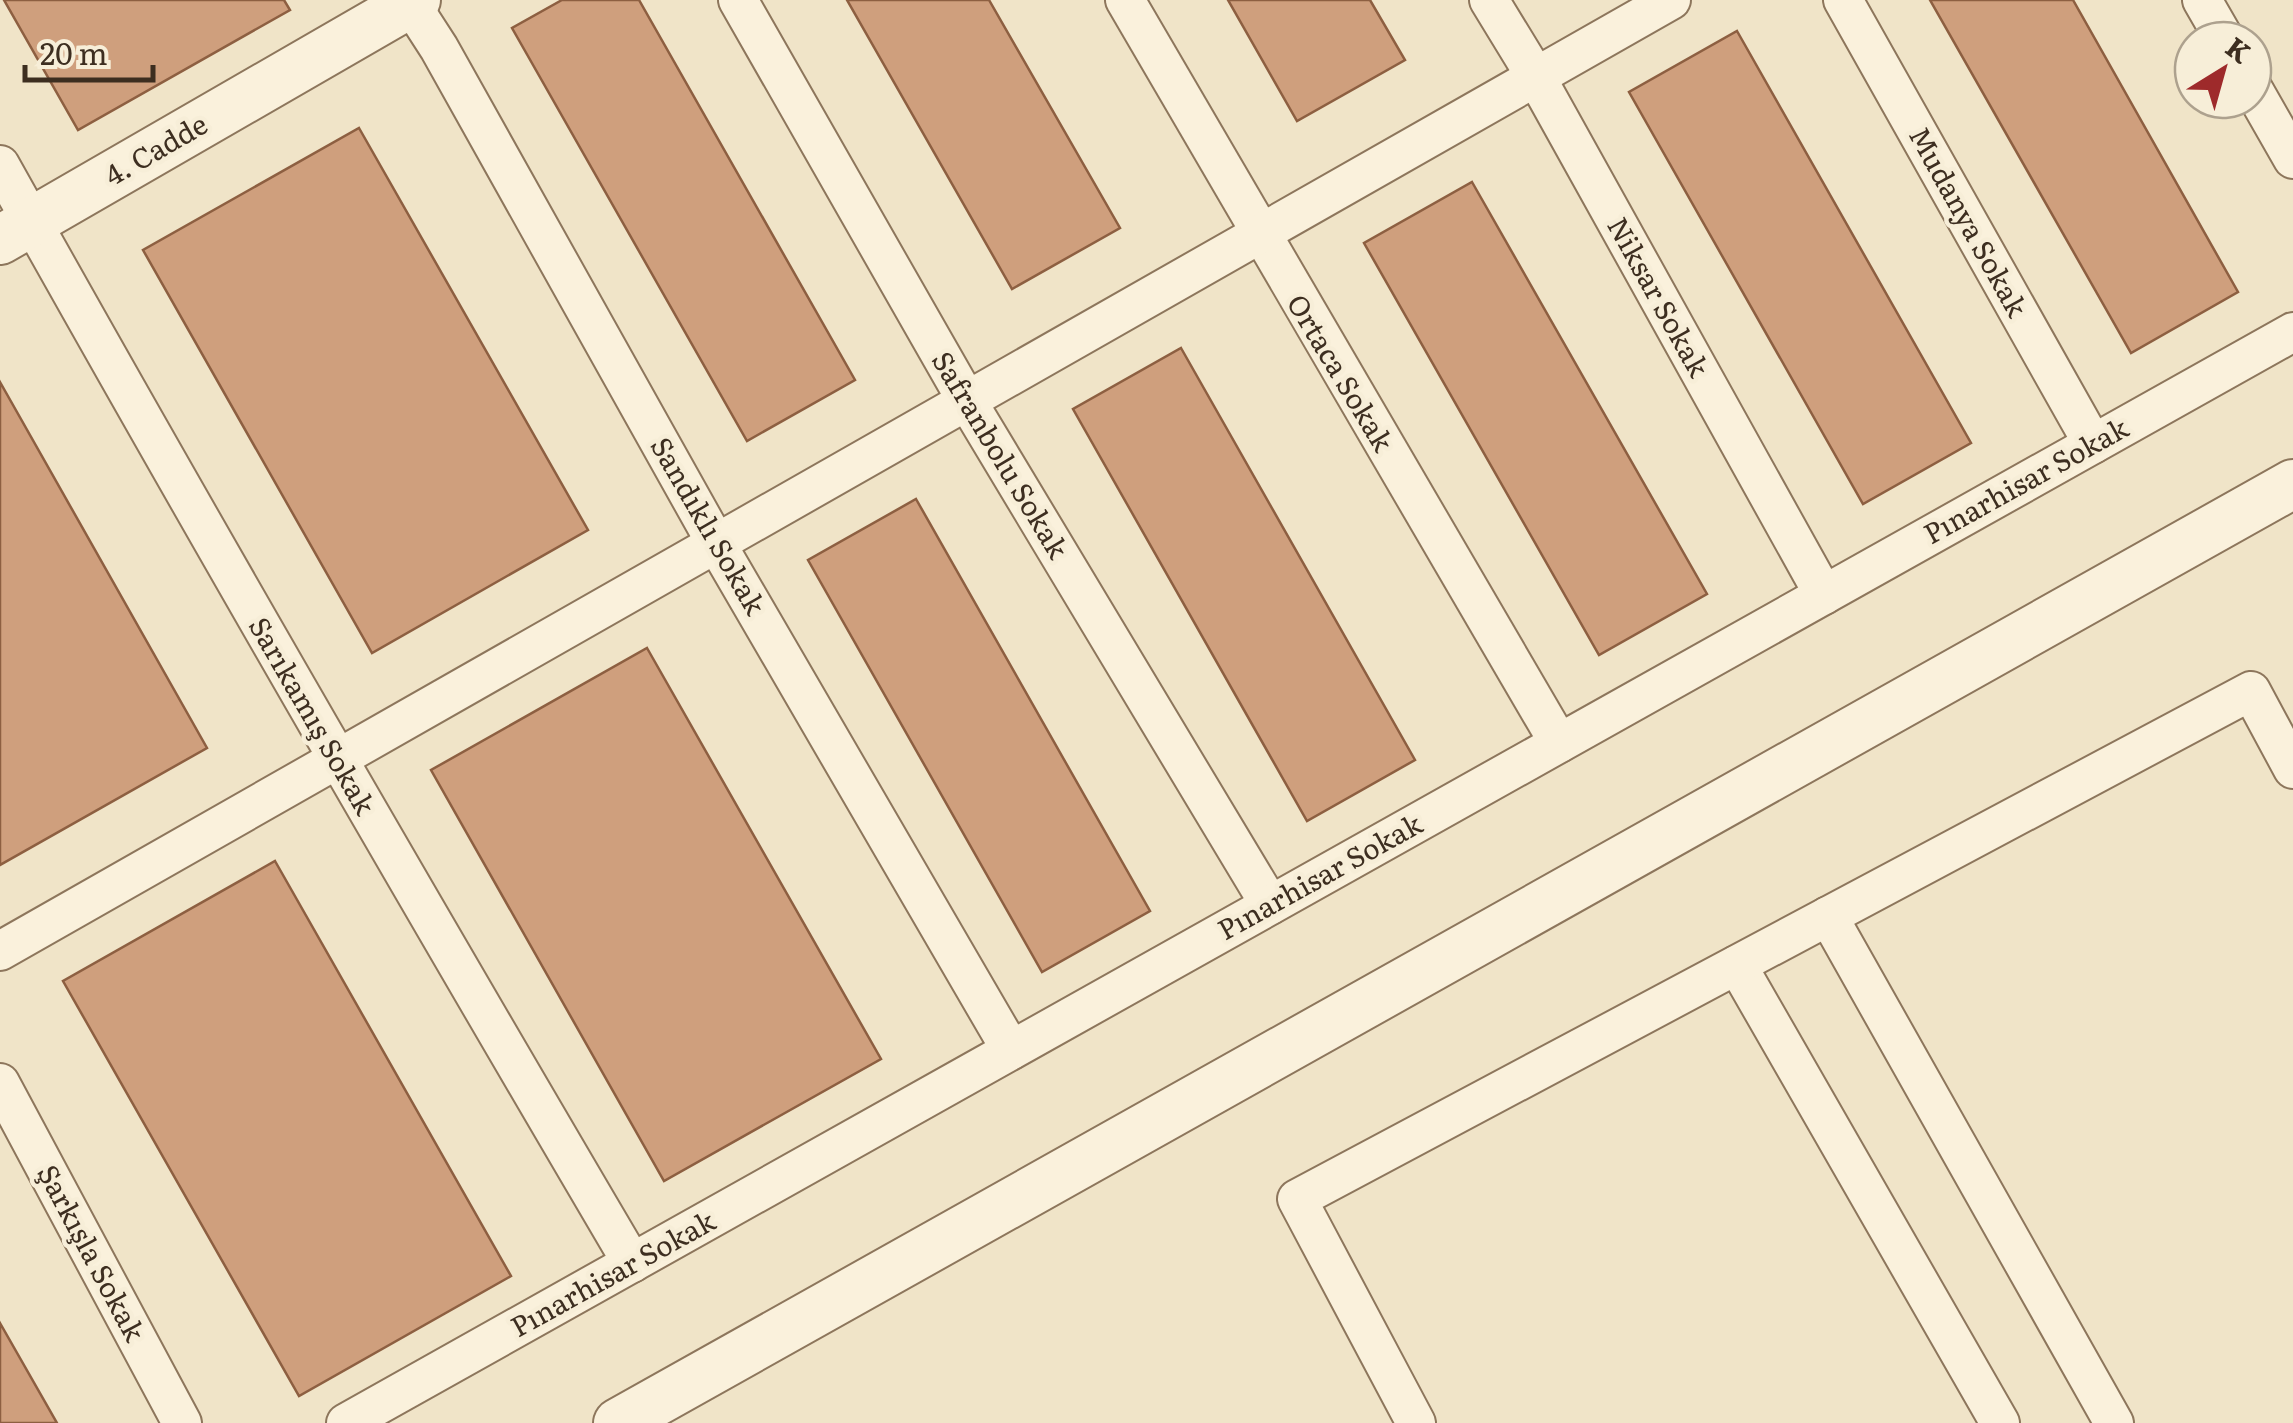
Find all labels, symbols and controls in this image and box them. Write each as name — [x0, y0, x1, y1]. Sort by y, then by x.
scale bar — [25, 20, 152, 82]
north arrow — [2173, 20, 2273, 120]
text: K — [2218, 25, 2261, 72]
text: 20 m — [40, 30, 108, 74]
street label: 4. Cadde — [96, 102, 214, 195]
street label: Mudanya Sokak — [1900, 118, 2040, 325]
street label: Niksar Sokak — [1598, 208, 1722, 385]
street label: Ortaca Sokak — [1278, 285, 1406, 459]
street label: Safranbolu Sokak — [923, 342, 1081, 566]
street label: Pınarhisar Sokak — [1915, 405, 2136, 553]
street label: Sandıklı Sokak — [642, 428, 778, 623]
street label: Sarıkamış Sokak — [240, 608, 388, 822]
street label: Pınarhisar Sokak — [1209, 801, 1430, 949]
street label: Şarkışla Sokak — [28, 1156, 157, 1349]
street label: Pınarhisar Sokak — [502, 1198, 723, 1346]

